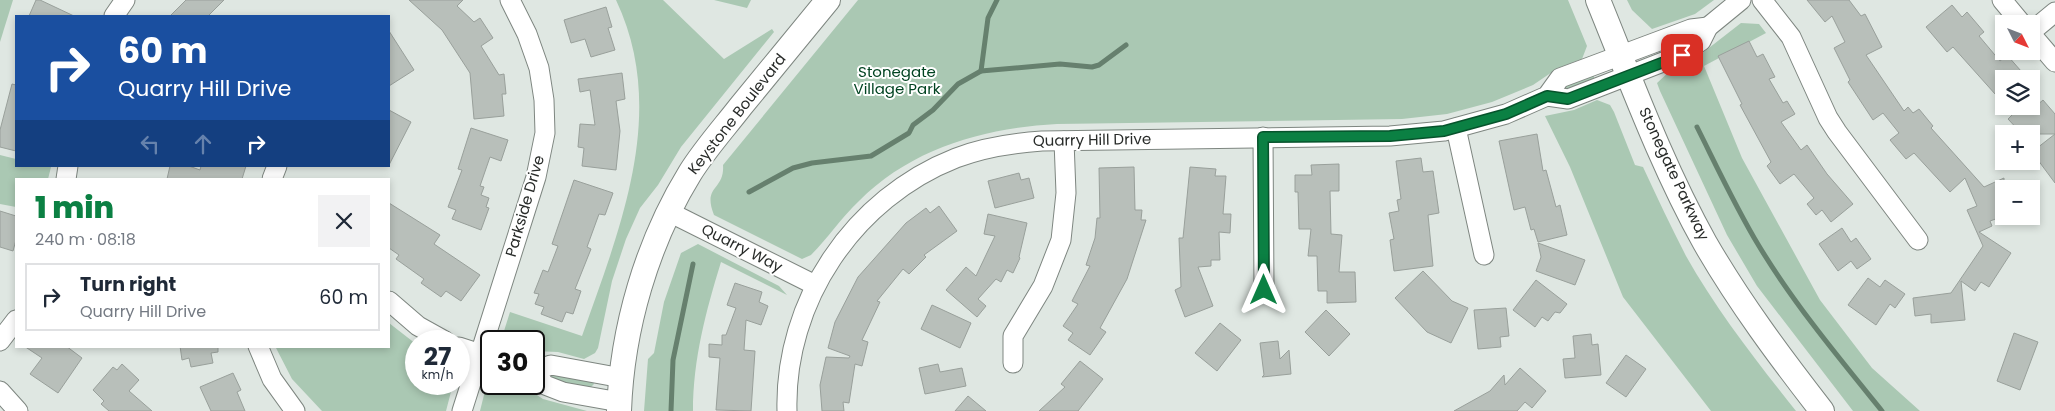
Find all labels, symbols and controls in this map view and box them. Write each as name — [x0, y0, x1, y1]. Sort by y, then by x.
north arrow — [1995, 15, 2040, 60]
map controls — [1995, 15, 2040, 225]
text: 60 m — [118, 26, 208, 75]
pin — [1661, 34, 1703, 76]
icon: right — [35, 35, 100, 100]
icon: arrive — [1668, 41, 1696, 69]
street label: Keystone Boulevard — [683, 49, 791, 179]
park label: Stonegate Village Park — [854, 61, 941, 99]
button: layers — [1995, 70, 2040, 115]
text: Quarry Hill Drive — [118, 73, 291, 104]
street label: Stonegate Parkway — [1634, 104, 1715, 244]
button: + — [1995, 125, 2040, 170]
street label: Quarry Hill Drive — [1033, 128, 1151, 151]
icon: left — [136, 130, 164, 158]
icon: ahead — [189, 130, 217, 158]
icon: right — [242, 130, 270, 158]
street label: Parkside Drive — [500, 153, 549, 259]
button: − — [1995, 180, 2040, 225]
text: 1 min — [35, 186, 114, 229]
button: close — [318, 195, 370, 247]
street label: Quarry Way — [698, 218, 787, 277]
text: 240 m · 08:18 — [35, 228, 136, 251]
position arrow — [1237, 263, 1289, 315]
text: Turn right — [80, 271, 176, 298]
icon: right — [37, 283, 65, 311]
text: 60 m — [319, 284, 368, 311]
text: Quarry Hill Drive — [80, 300, 206, 323]
speed limit sign: 30 — [480, 330, 545, 395]
text: 27 — [424, 339, 451, 374]
text: km/h — [422, 366, 453, 383]

